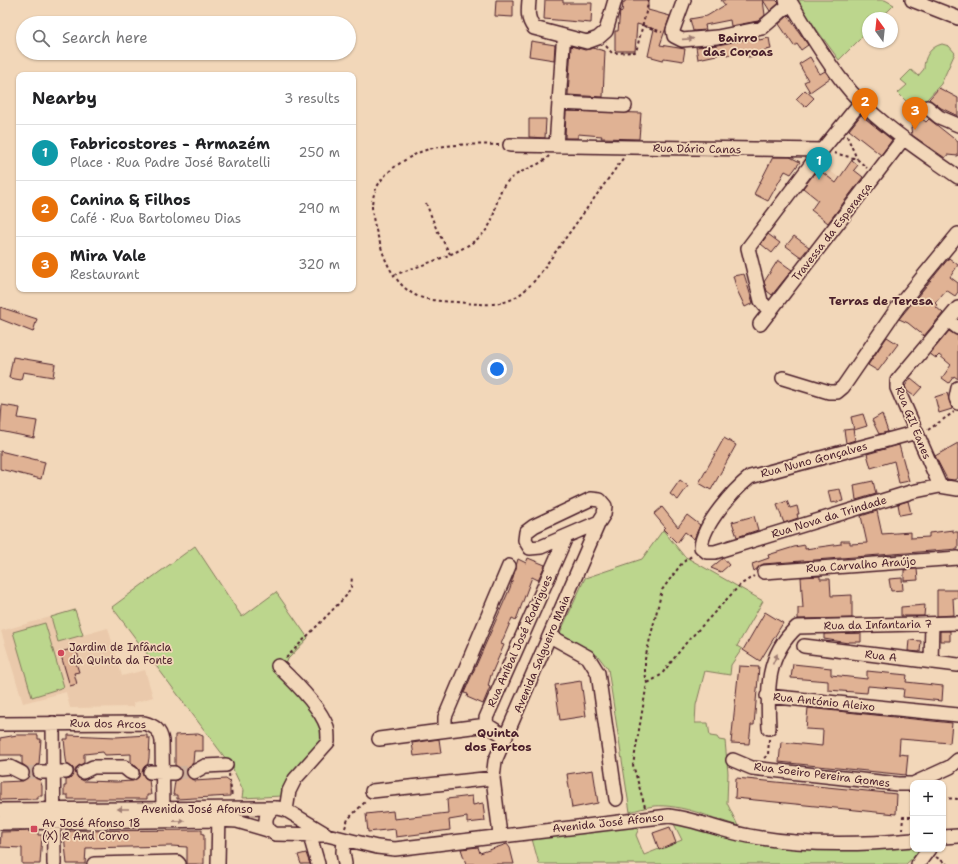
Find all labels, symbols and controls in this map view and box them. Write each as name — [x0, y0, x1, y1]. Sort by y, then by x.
north arrow — [862, 12, 898, 48]
search box — [16, 16, 356, 60]
icon: search — [30, 27, 52, 49]
text: Search here — [62, 28, 148, 48]
district label: Bairro das Coroas — [703, 30, 773, 60]
one-way arrow — [682, 36, 694, 43]
text: Nearby — [32, 87, 97, 109]
pin: 2 — [852, 88, 878, 121]
text: 3 results — [284, 90, 340, 107]
pin: 3 — [902, 97, 928, 130]
text: Fabricostores - Armazém — [70, 134, 270, 154]
street label: Rua Dário Canas — [653, 141, 741, 157]
text: 1 — [42, 144, 48, 161]
text: 250 m — [299, 144, 340, 161]
pin: 1 — [806, 147, 832, 180]
text: Place · Rua Padre José Baratelli — [70, 154, 270, 171]
street label: Travessa da Esperança — [789, 179, 875, 284]
text: Canina & Filhos — [70, 190, 191, 210]
text: 2 — [40, 200, 50, 217]
text: 290 m — [298, 200, 340, 217]
text: Café · Rua Bartolomeu Dias — [70, 210, 241, 227]
text: Mira Vale — [70, 246, 146, 266]
text: 3 — [40, 256, 50, 273]
text: 320 m — [298, 256, 340, 273]
text: Restaurant — [70, 266, 140, 283]
district label: Terras de Teresa — [829, 293, 934, 309]
your location — [487, 359, 507, 379]
street label: Rua GIl Eanes — [892, 384, 934, 462]
street label: Rua Nuno Gonçalves — [759, 439, 869, 481]
street label: Rua Nova da Trindade — [769, 492, 889, 542]
street label: Rua Carvalho Araújo — [805, 554, 917, 576]
street label: Rua Aníbal José Rodrigues — [484, 572, 556, 710]
street label: Avenida Salgueiro Maia — [510, 593, 574, 715]
street label: Rua da Infantaria 7 — [824, 617, 933, 633]
place label: Jardim de Infância da Quinta da Fonte — [69, 640, 173, 668]
street label: Rua A — [864, 647, 898, 665]
marker: Jardim de Infância da Quinta da Fonte — [56, 648, 66, 658]
one-way arrow — [772, 653, 778, 664]
street label: Rua António Aleixo — [772, 689, 876, 715]
street label: Rua dos Arcos — [70, 716, 146, 732]
district label: Quinta dos Fartos — [464, 725, 532, 755]
street label: Rua Soeiro Pereira Gomes — [753, 759, 891, 791]
map controls — [910, 780, 946, 852]
button: + — [910, 780, 946, 816]
street label: Avenida José Afonso — [141, 802, 253, 817]
one-way arrow — [116, 806, 129, 812]
street label: Avenida José Afonso — [552, 810, 665, 836]
place label: Av José Afonso 18 (X) R And Corvo — [42, 816, 141, 844]
button: − — [910, 816, 946, 852]
one-way arrow — [173, 818, 186, 824]
marker: Av José Afonso 18 (X) R And Corvo — [29, 824, 39, 834]

